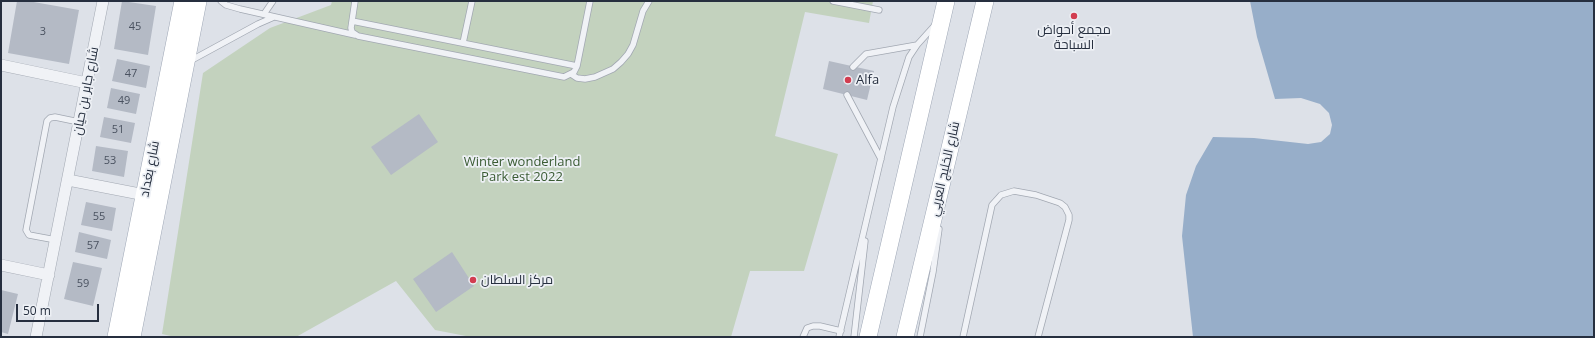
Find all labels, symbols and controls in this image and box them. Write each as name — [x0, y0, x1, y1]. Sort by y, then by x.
marker: مجمع أحواض السباحة — [1069, 11, 1079, 21]
house number: 45 — [129, 20, 141, 34]
place label: مجمع أحواض السباحة — [1037, 22, 1111, 53]
house number: 3 — [40, 25, 46, 39]
street label: شارع جابر بن حيان — [70, 45, 102, 137]
house number: 47 — [125, 67, 137, 81]
place label: Alfa — [856, 72, 879, 88]
marker: Alfa — [843, 75, 853, 85]
house number: 49 — [118, 94, 130, 108]
street label: شارع الخليج العربي — [926, 120, 964, 218]
house number: 51 — [112, 123, 124, 137]
street label: شارع بغداد — [137, 140, 163, 198]
house number: 53 — [104, 154, 116, 168]
park label: Winter wonderland Park est 2022 — [464, 154, 580, 185]
house number: 55 — [93, 210, 105, 224]
house number: 57 — [87, 239, 99, 253]
place label: مركز السلطان — [481, 272, 553, 288]
marker: مركز السلطان — [468, 275, 478, 285]
house number: 59 — [77, 277, 89, 291]
scale bar — [18, 296, 101, 322]
text: 50 m — [23, 302, 51, 319]

